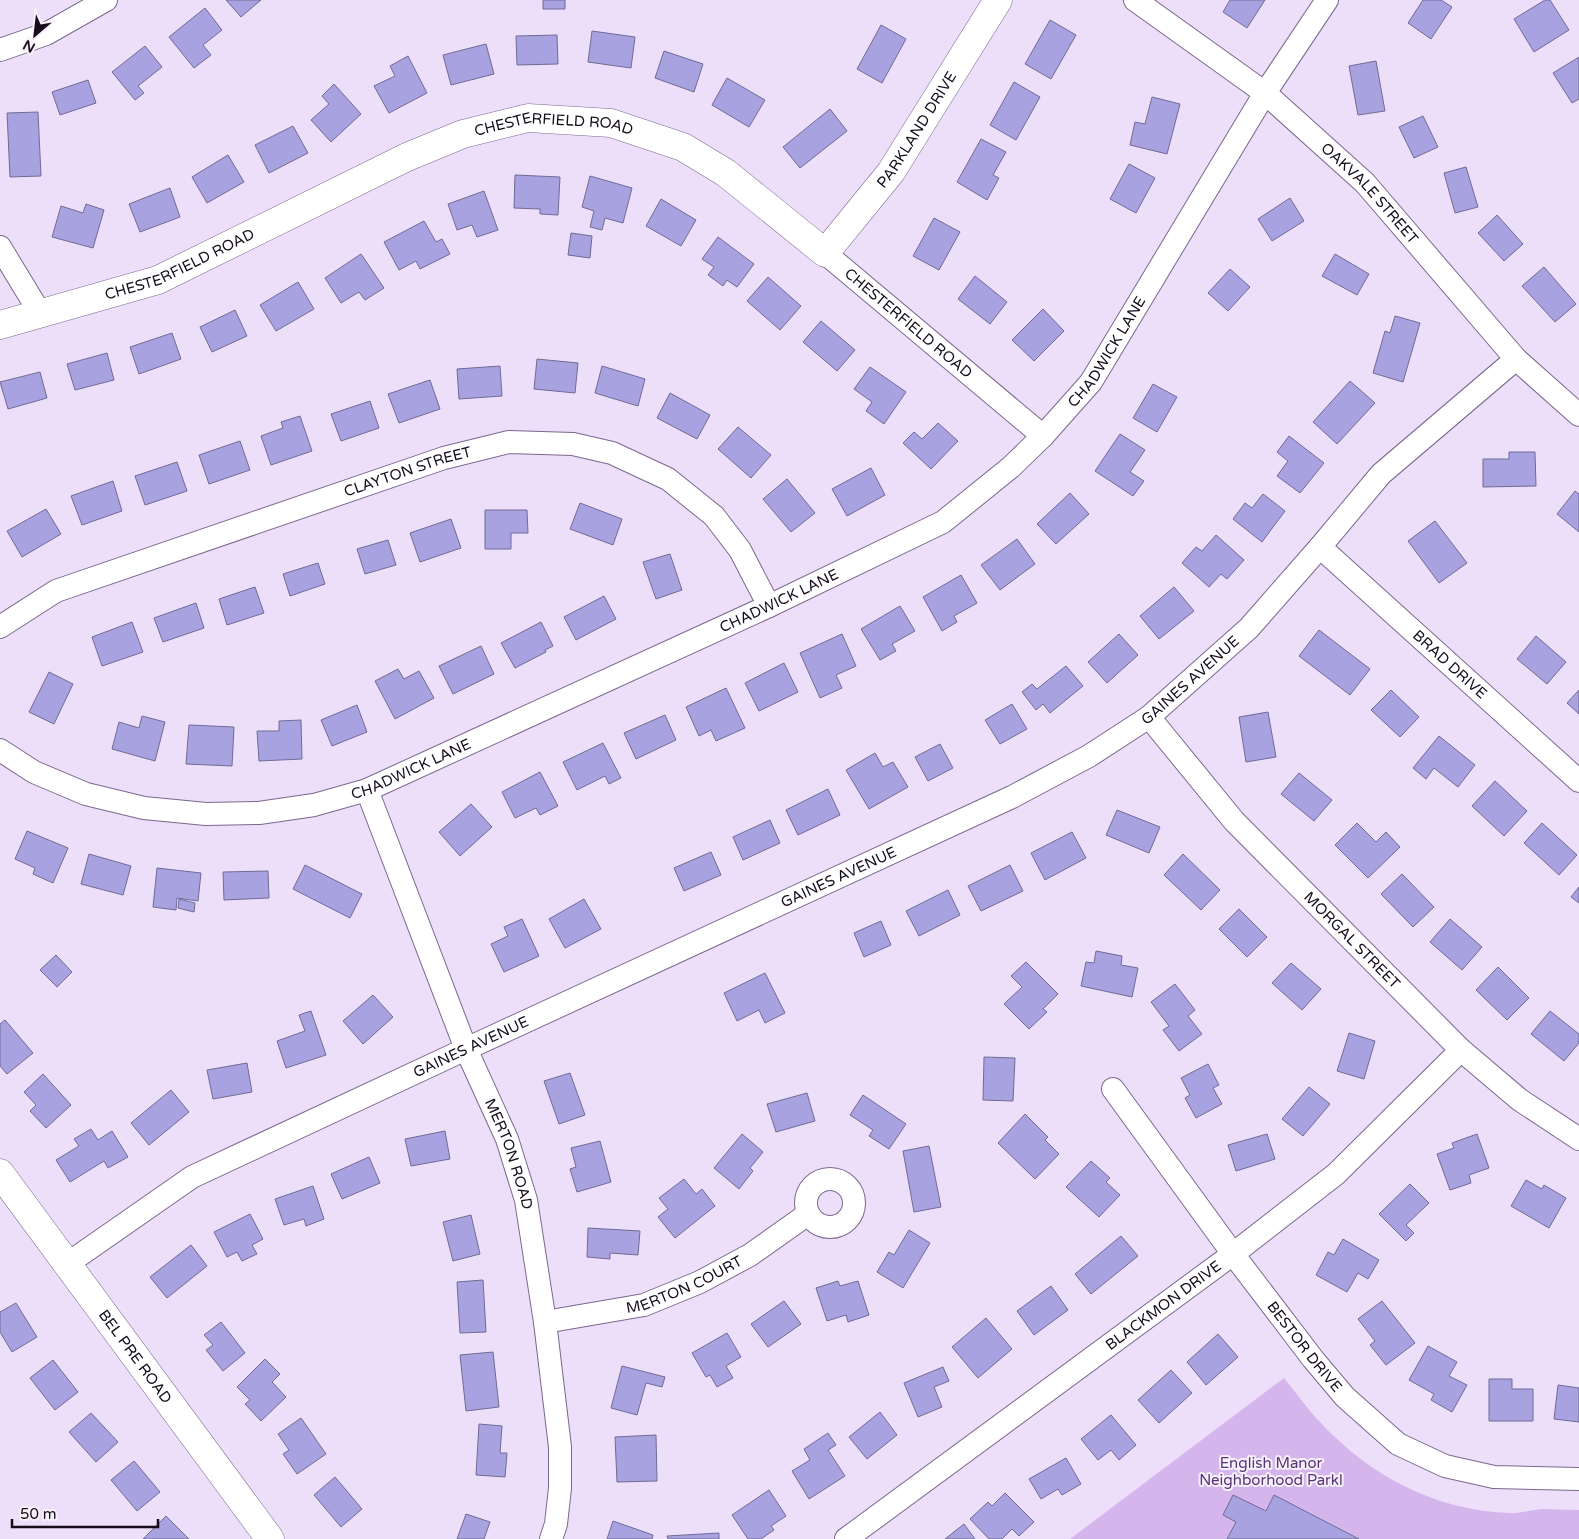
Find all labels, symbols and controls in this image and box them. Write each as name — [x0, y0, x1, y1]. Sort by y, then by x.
north arrow — [10, 10, 60, 60]
text: N — [20, 36, 38, 56]
street label: PARKLAND DRIVE — [873, 68, 960, 191]
street label: CHESTERFIELD ROAD — [472, 108, 636, 140]
street label: OAKVALE STREET — [1317, 139, 1422, 247]
street label: CHESTERFIELD ROAD — [103, 225, 257, 304]
street label: CHESTERFIELD ROAD — [841, 264, 976, 382]
street label: CHADWICK LANE — [1064, 293, 1149, 411]
street label: CLAYTON STREET — [342, 443, 473, 501]
street label: CHADWICK LANE — [717, 565, 841, 636]
street label: BRAD DRIVE — [1409, 626, 1491, 702]
street label: GAINES AVENUE — [1138, 632, 1243, 729]
street label: CHADWICK LANE — [349, 735, 474, 803]
street label: GAINES AVENUE — [778, 843, 899, 911]
street label: MORGAL STREET — [1300, 888, 1404, 992]
street label: GAINES AVENUE — [410, 1012, 531, 1081]
street label: MERTON ROAD — [481, 1096, 536, 1211]
street label: MERTON COURT — [625, 1252, 745, 1317]
street label: BLACKMON DRIVE — [1102, 1257, 1225, 1354]
street label: BESTOR DRIVE — [1263, 1298, 1346, 1396]
street label: BEL PRE ROAD — [95, 1306, 176, 1407]
park label: English Manor Neighborhood Parkl — [1199, 1454, 1343, 1489]
scale bar — [12, 1496, 159, 1528]
text: 50 m — [20, 1505, 57, 1523]

